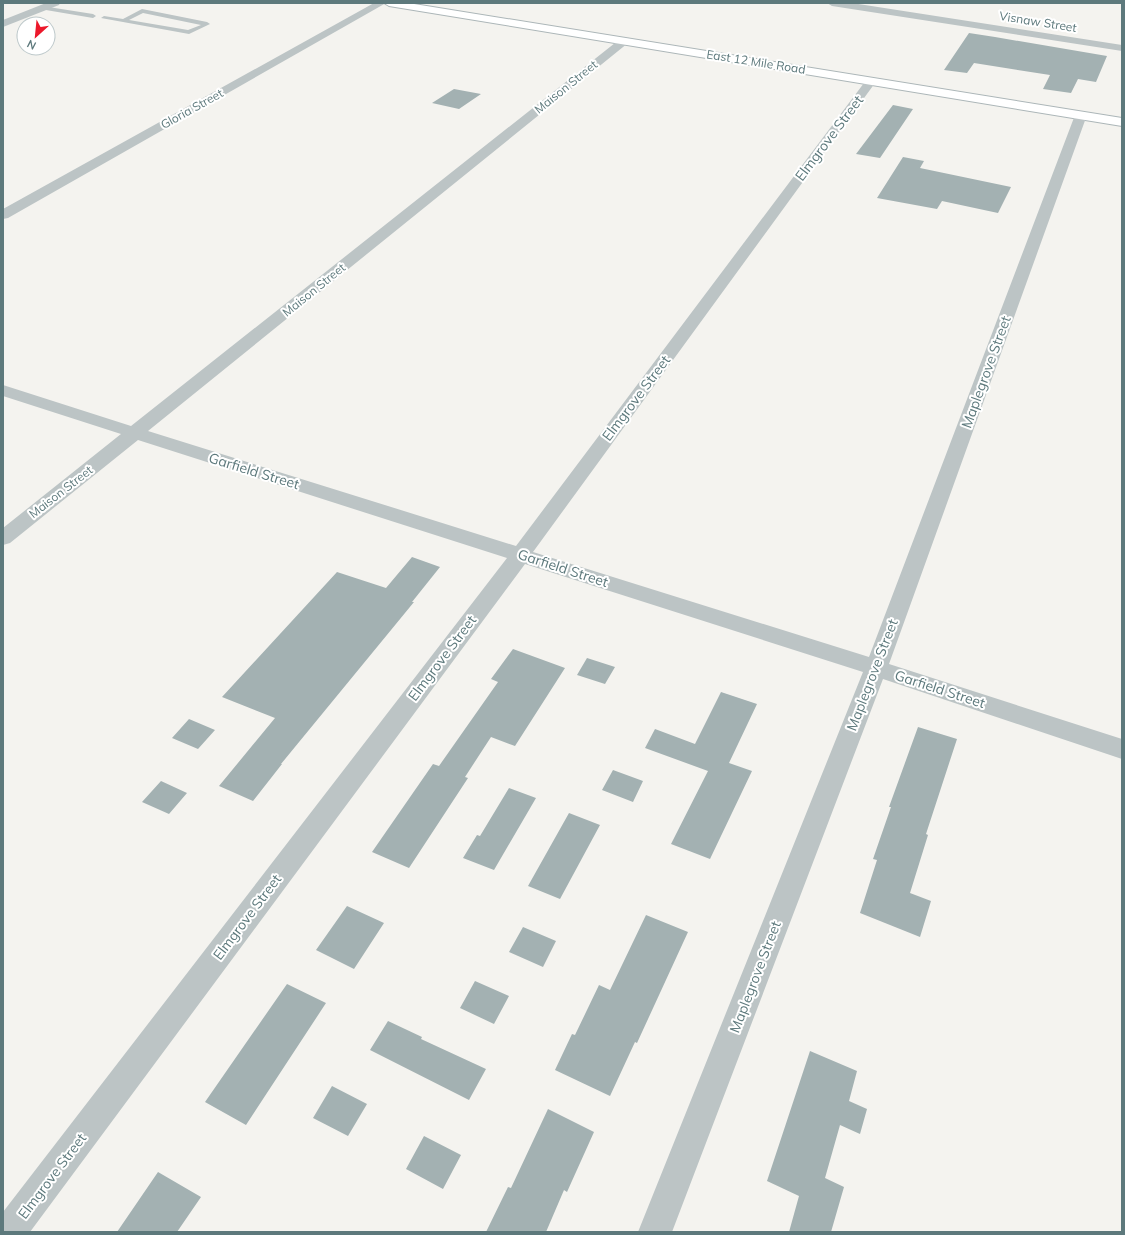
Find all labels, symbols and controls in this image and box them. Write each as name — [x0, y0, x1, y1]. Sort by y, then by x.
street label: Visnaw Street — [998, 8, 1078, 35]
north arrow — [16, 16, 56, 56]
text: N — [25, 37, 38, 53]
street label: East 12 Mile Road — [706, 46, 807, 77]
street label: Maison Street — [531, 57, 600, 117]
street label: Gloria Street — [158, 85, 226, 132]
street label: Elmgrove Street — [791, 92, 867, 184]
street label: Maison Street — [279, 260, 348, 320]
street label: Maplegrove Street — [957, 313, 1015, 431]
street label: Elmgrove Street — [598, 352, 674, 444]
street label: Garfield Street — [206, 449, 302, 493]
street label: Maison Street — [26, 462, 95, 521]
street label: Garfield Street — [516, 545, 610, 591]
street label: Elmgrove Street — [404, 612, 480, 704]
street label: Maplegrove Street — [842, 616, 902, 733]
street label: Garfield Street — [893, 666, 987, 712]
street label: Elmgrove Street — [209, 871, 285, 963]
street label: Maplegrove Street — [725, 918, 785, 1035]
street label: Elmgrove Street — [14, 1130, 90, 1222]

